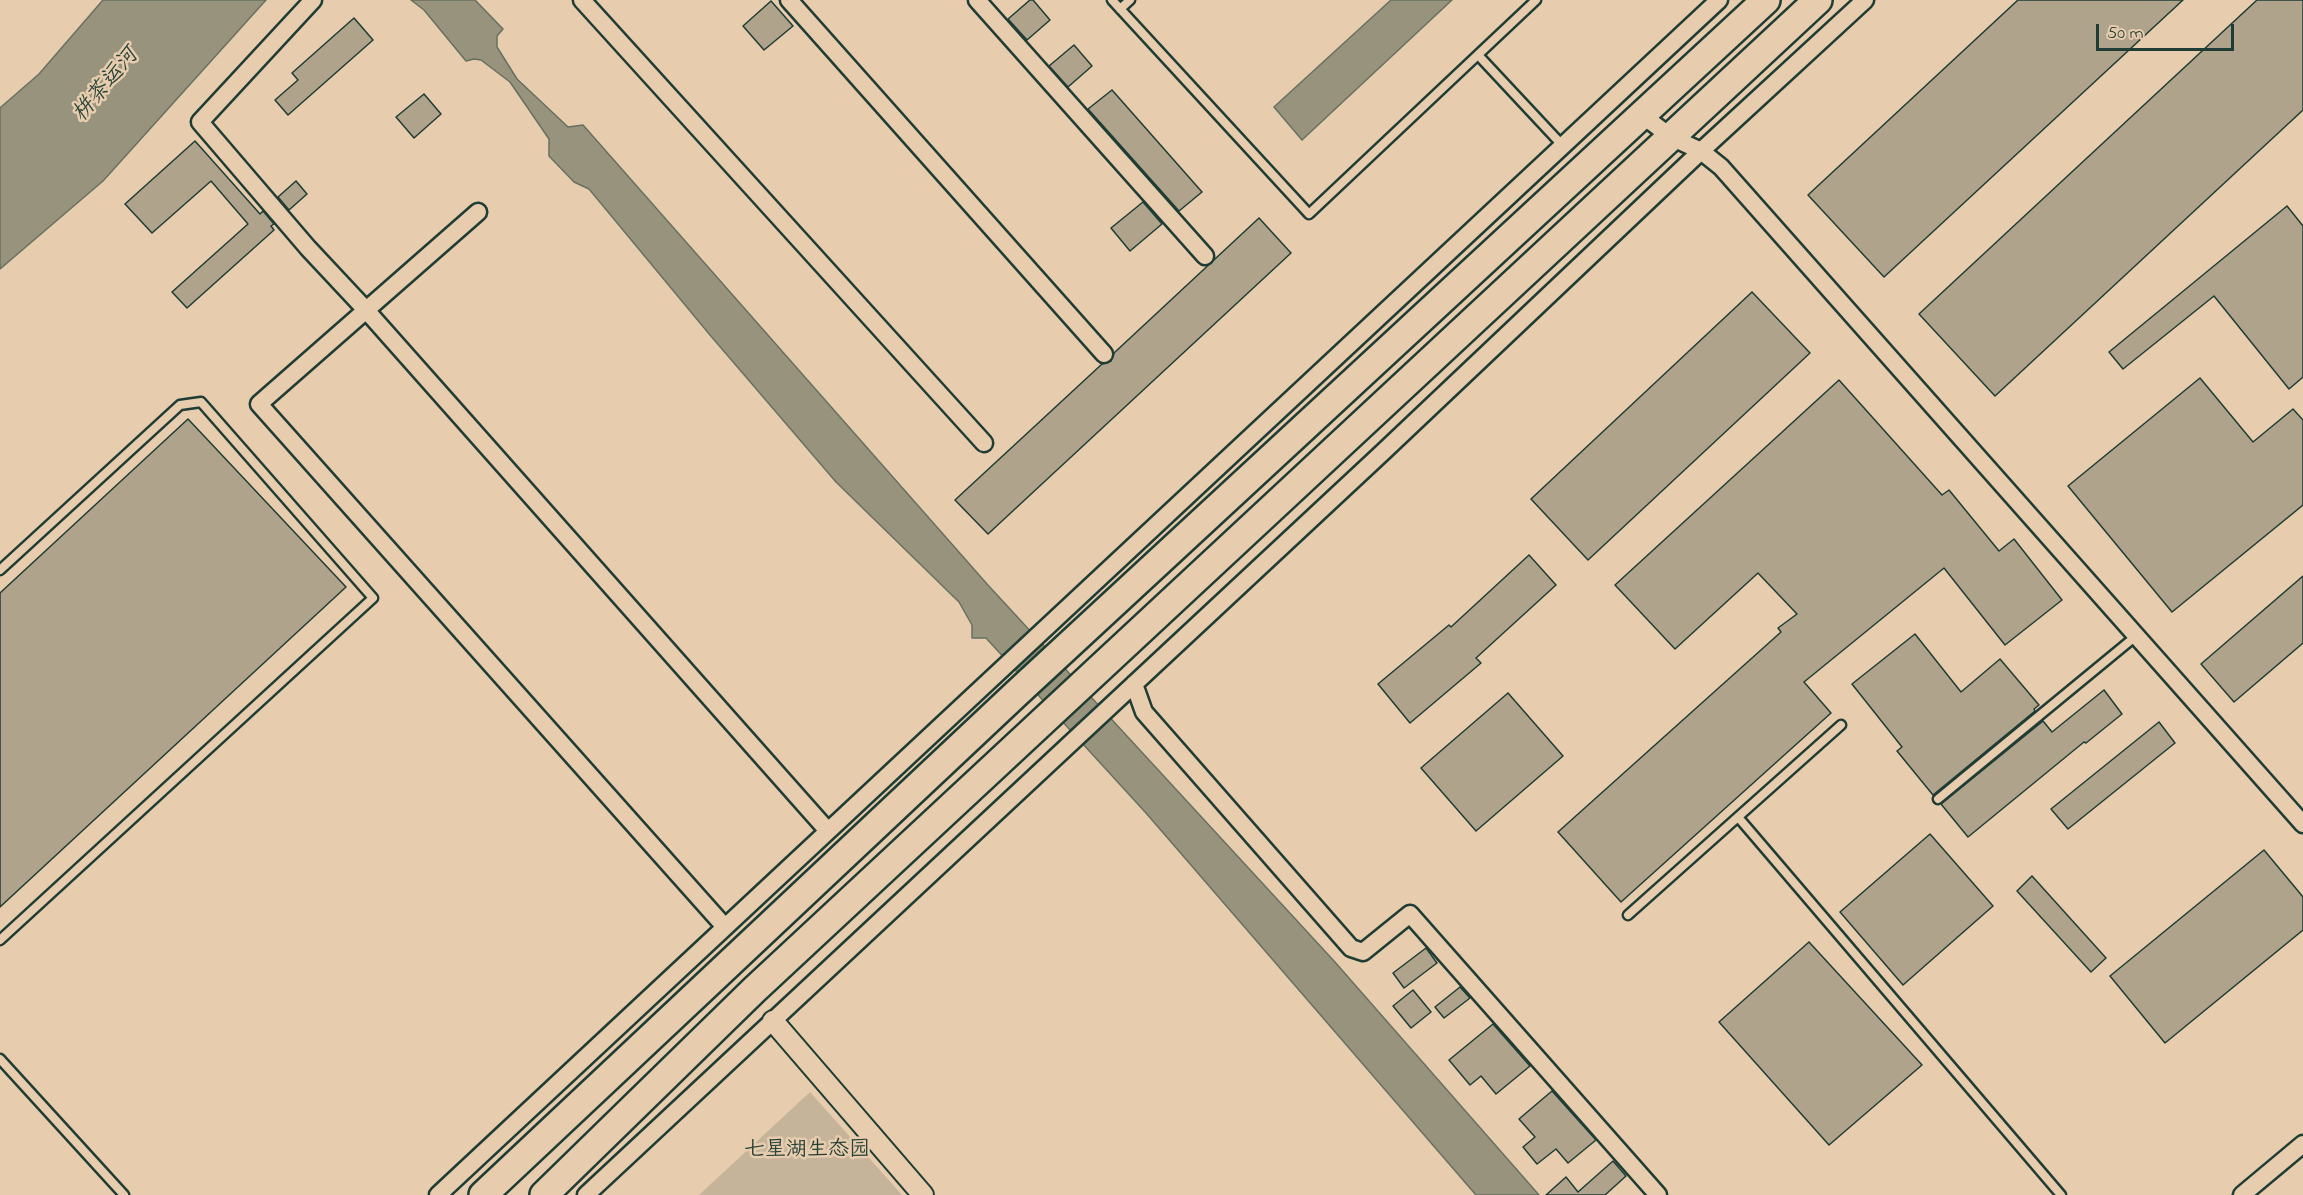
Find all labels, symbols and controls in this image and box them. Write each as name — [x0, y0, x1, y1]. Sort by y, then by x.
scale bar — [2099, 12, 2237, 50]
text: 50 m — [2107, 21, 2144, 47]
water label: 栟茶运河 — [69, 44, 145, 128]
park label: 七星湖生态园 — [744, 1139, 870, 1165]

